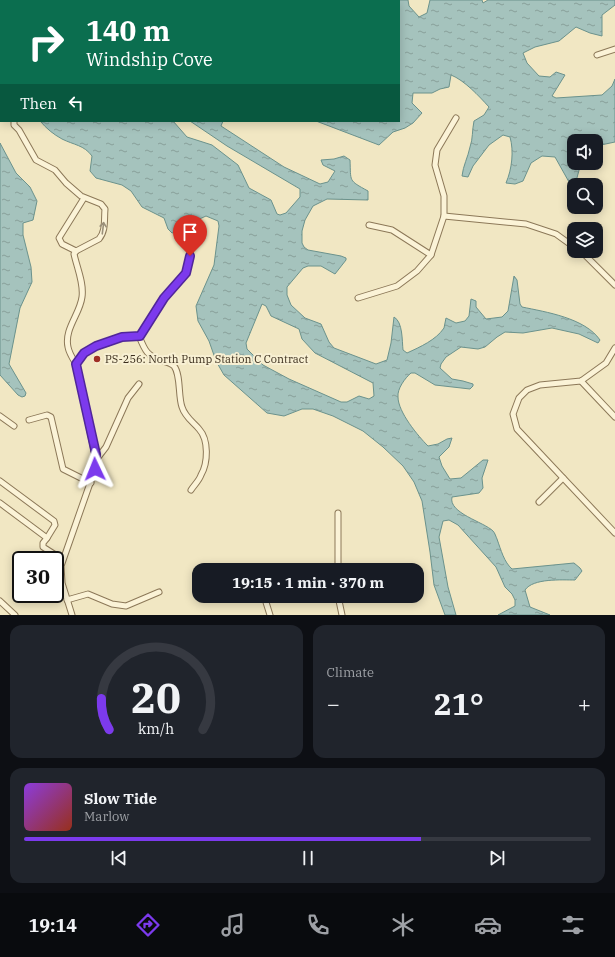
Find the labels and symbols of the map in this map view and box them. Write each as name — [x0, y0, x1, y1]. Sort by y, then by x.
pin — [173, 215, 207, 256]
one-way arrow — [100, 221, 107, 234]
place label: PS-256: North Pump Station C Contract — [105, 352, 309, 366]
marker: PS-256: North Pump Station C Contract — [92, 354, 102, 364]
position arrow — [74, 448, 116, 490]
speed limit sign: 30 — [12, 551, 64, 603]

